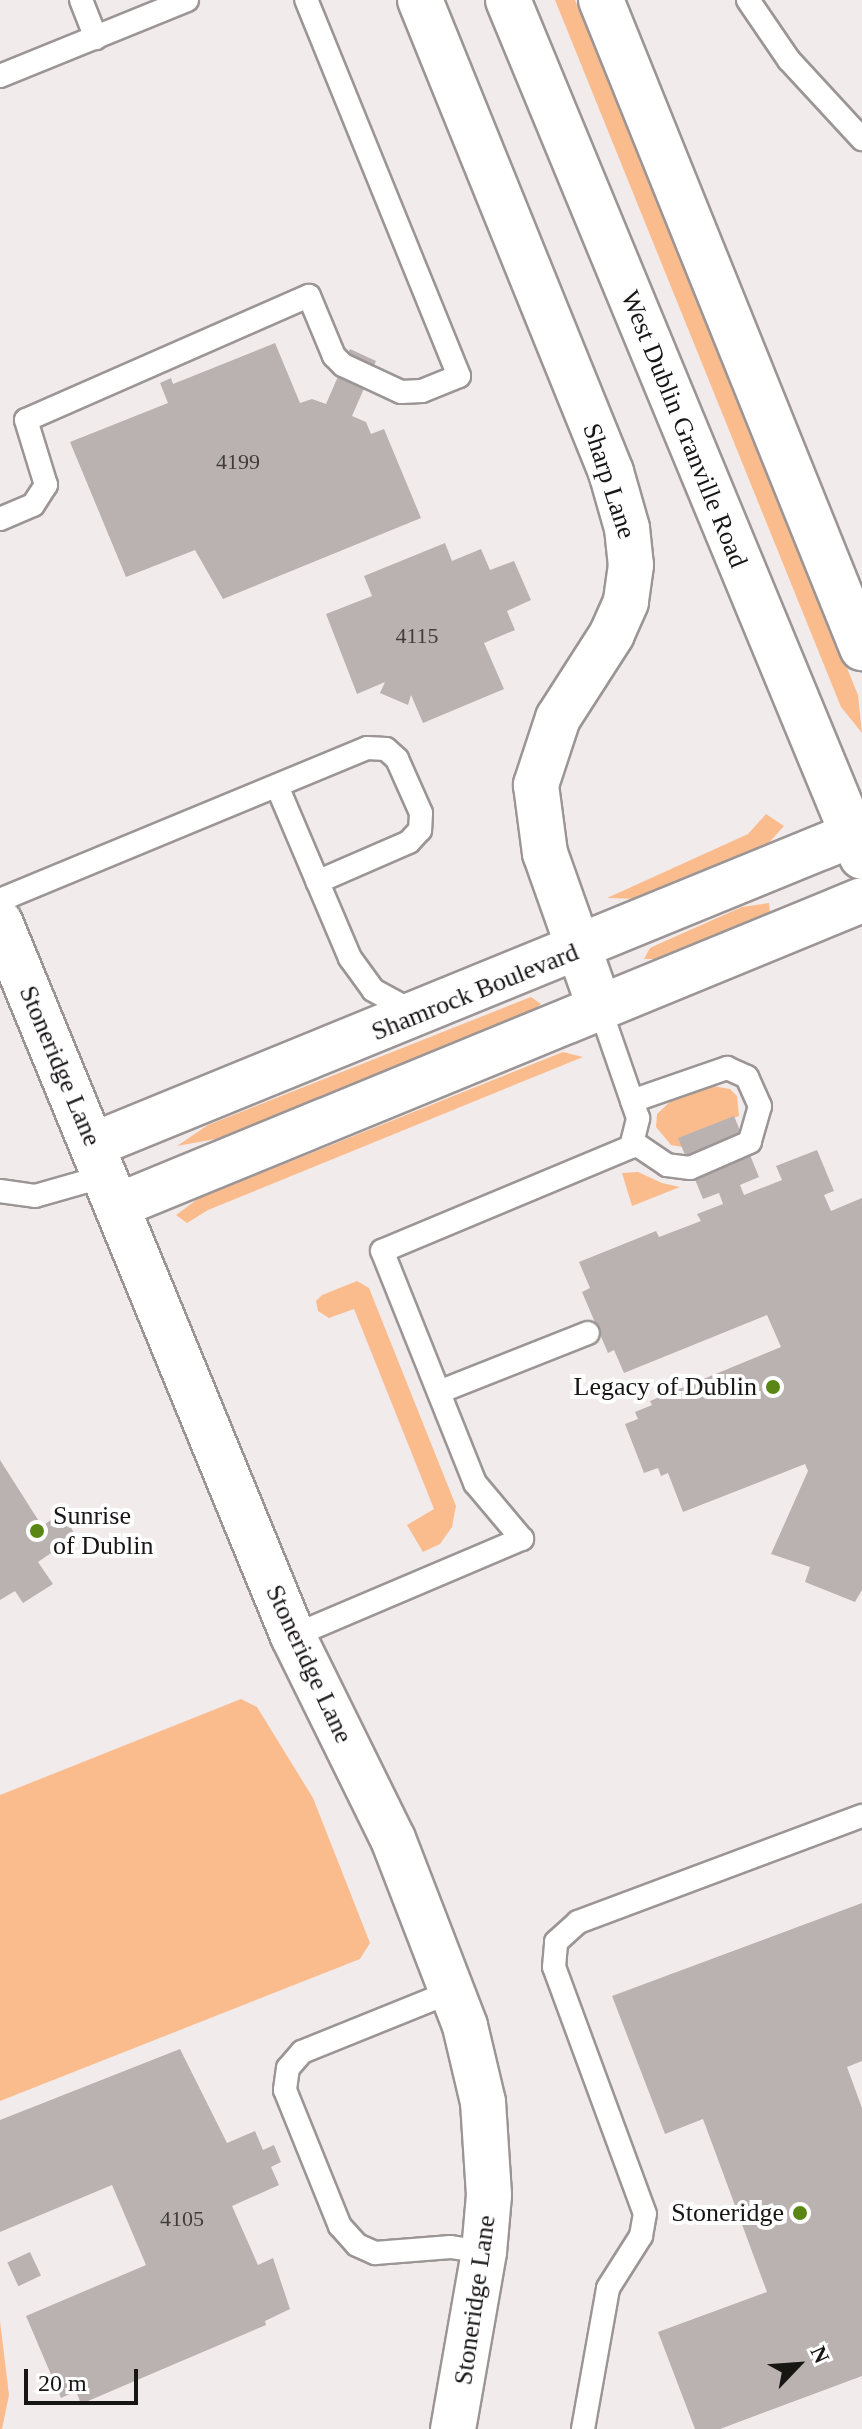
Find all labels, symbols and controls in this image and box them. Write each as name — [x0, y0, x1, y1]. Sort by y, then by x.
street label: West Dublin Granville Road — [614, 286, 754, 572]
street label: Sharp Lane — [576, 420, 642, 542]
house number: 4199 — [216, 449, 260, 475]
house number: 4115 — [395, 623, 439, 649]
street label: Shamrock Boulevard — [367, 936, 583, 1048]
street label: Stoneridge Lane — [12, 981, 108, 1151]
place label: Legacy of Dublin — [574, 1371, 757, 1403]
marker: Legacy of Dublin — [764, 1378, 782, 1396]
place label: Sunrise of Dublin — [53, 1500, 153, 1562]
marker: Sunrise of Dublin — [28, 1522, 46, 1540]
street label: Stoneridge Lane — [259, 1580, 359, 1748]
place label: Stoneridge — [671, 2197, 784, 2229]
marker: Stoneridge — [791, 2204, 809, 2222]
house number: 4105 — [160, 2206, 204, 2232]
street label: Stoneridge Lane — [448, 2213, 502, 2387]
north arrow — [758, 2325, 838, 2405]
text: N — [806, 2342, 835, 2367]
scale bar — [28, 2353, 142, 2403]
text: 20 m — [38, 2370, 87, 2396]

